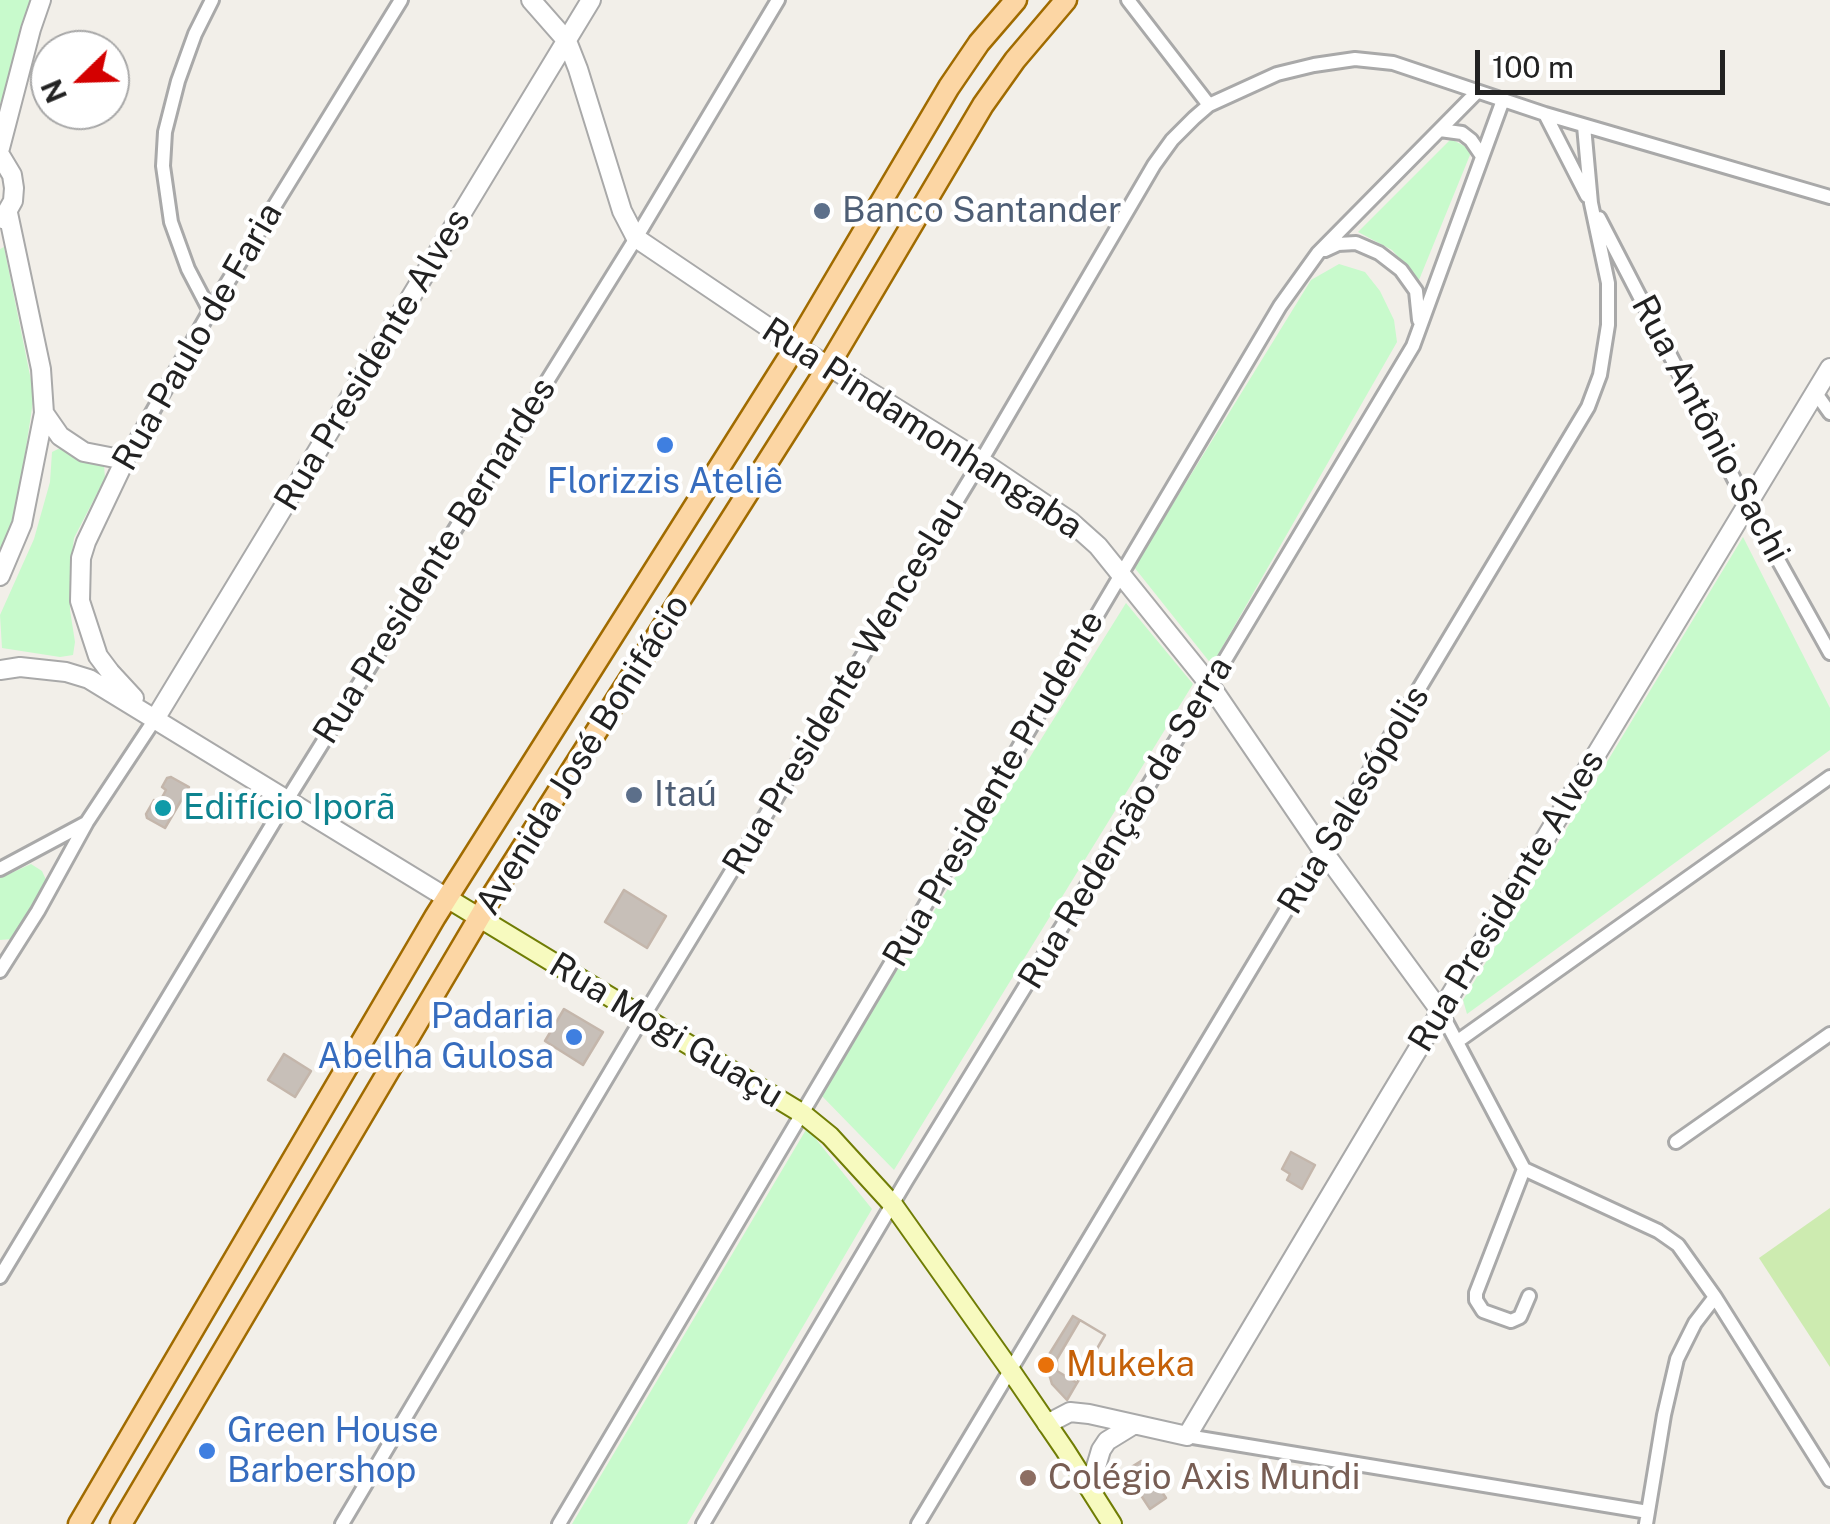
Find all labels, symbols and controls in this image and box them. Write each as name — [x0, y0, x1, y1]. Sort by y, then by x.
north arrow — [30, 30, 130, 130]
scale bar — [1480, 30, 1730, 92]
text: 100 m — [1492, 49, 1574, 85]
text: N — [34, 75, 73, 108]
place label: Banco Santander — [842, 190, 1122, 232]
street label: Rua Paulo de Faria — [104, 196, 292, 478]
marker: Banco Santander — [811, 200, 833, 222]
street label: Rua Presidente Alves — [266, 202, 480, 518]
street label: Rua Antônio Sachi — [1622, 288, 1798, 570]
street label: Rua Pindamonhangaba — [754, 310, 1090, 548]
street label: Rua Presidente Bernardes — [305, 370, 565, 752]
marker: Florizzis Ateliê — [654, 434, 676, 456]
place label: Florizzis Ateliê — [547, 461, 783, 503]
street label: Rua Presidente Wenceslau — [714, 490, 974, 882]
street label: Avenida José Bonifácio — [467, 587, 699, 923]
street label: Rua Presidente Prudente — [875, 603, 1113, 975]
street label: Rua Redenção da Serra — [1010, 649, 1242, 997]
street label: Rua Salesópolis — [1269, 678, 1439, 922]
street label: Rua Presidente Alves — [1400, 743, 1614, 1059]
place label: Itaú — [654, 774, 717, 816]
marker: Itaú — [623, 784, 645, 806]
place label: Edifício Iporã — [183, 787, 395, 829]
marker: Edifício Iporã — [152, 797, 174, 819]
street label: Rua Mogi Guaçu — [541, 945, 791, 1117]
place label: Padaria Abelha Gulosa — [317, 996, 554, 1078]
marker: Padaria Abelha Gulosa — [563, 1026, 585, 1048]
place label: Mukeka — [1066, 1344, 1195, 1386]
marker: Mukeka — [1035, 1354, 1057, 1376]
place label: Green House Barbershop — [227, 1410, 439, 1492]
marker: Green House Barbershop — [196, 1440, 218, 1462]
place label: Colégio Axis Mundi — [1048, 1457, 1361, 1499]
marker: Colégio Axis Mundi — [1017, 1467, 1039, 1489]

